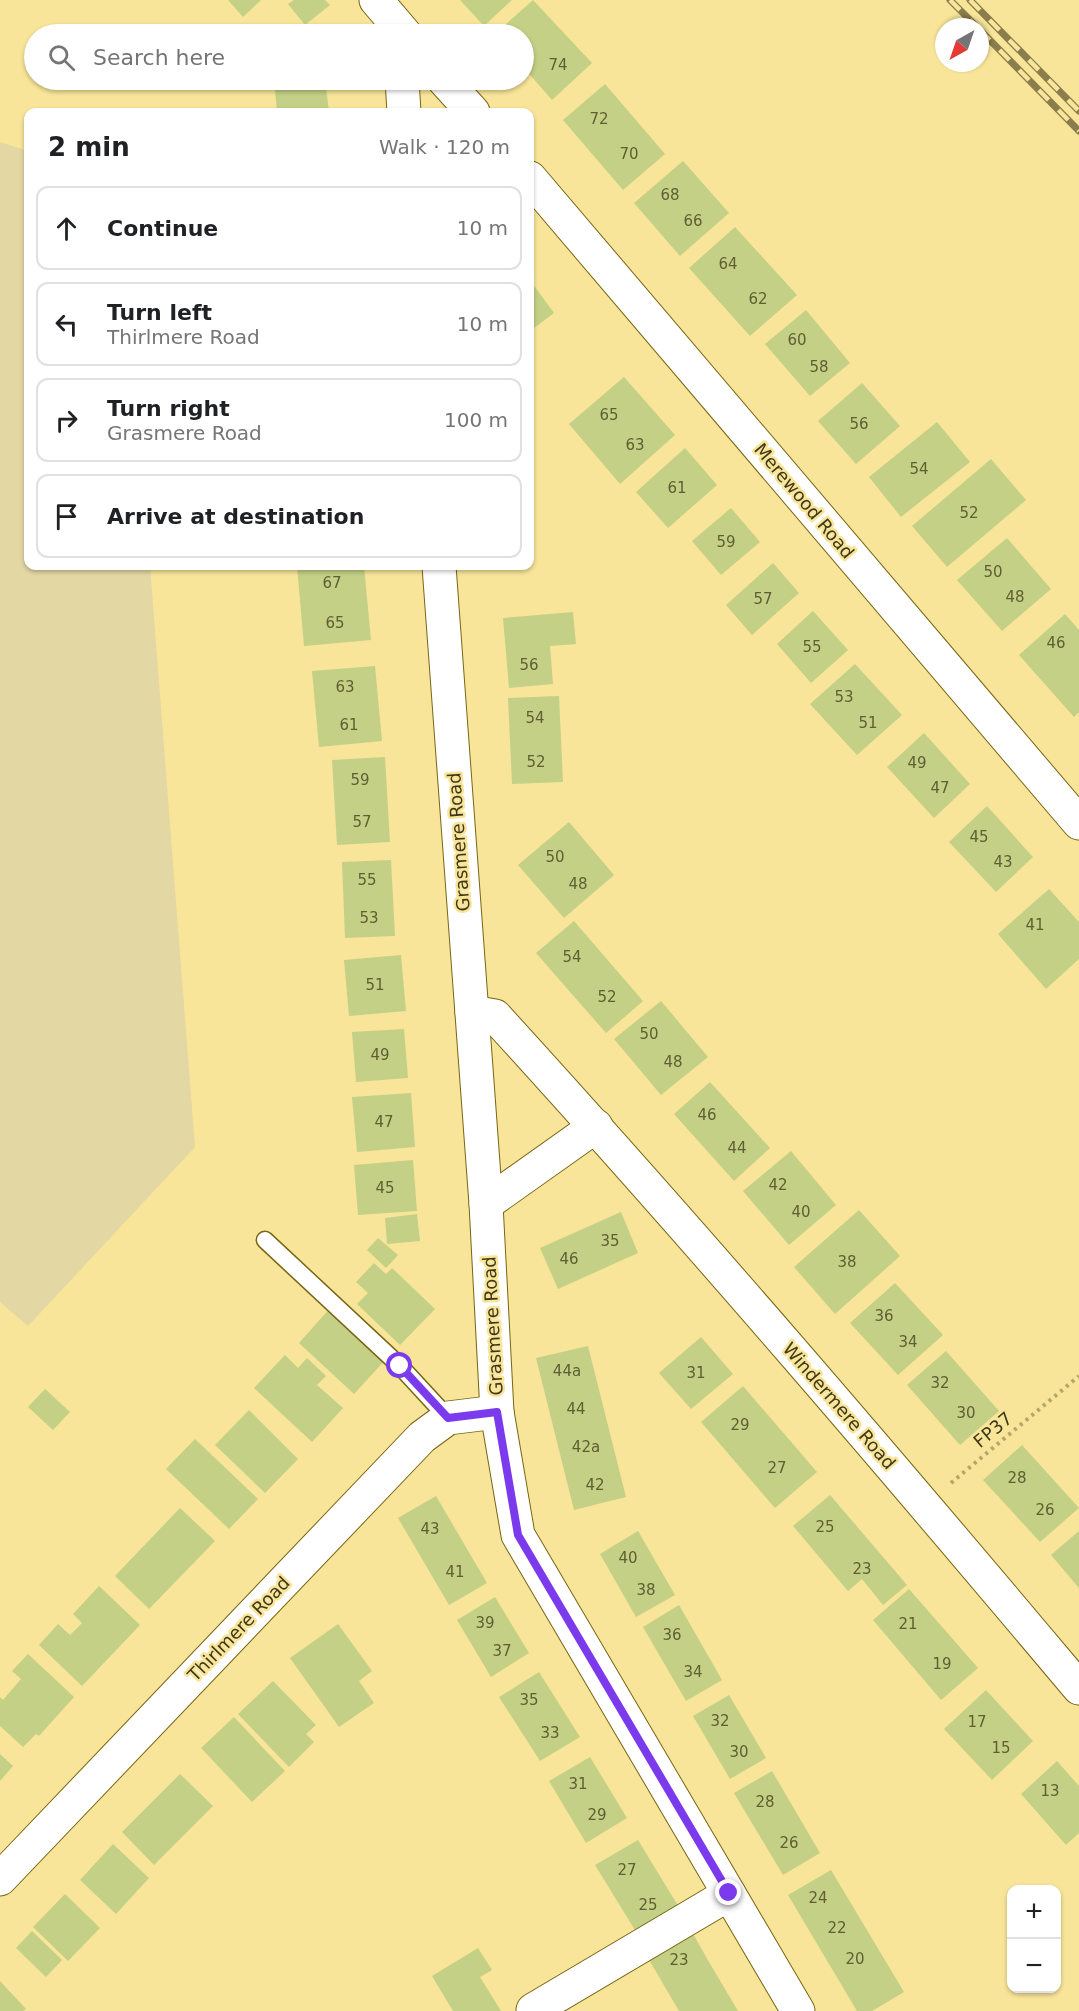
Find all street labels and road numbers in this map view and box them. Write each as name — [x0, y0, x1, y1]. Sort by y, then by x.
street label: Merewood Road — [750, 439, 859, 562]
street label: Grasmere Road — [443, 772, 474, 912]
street label: Grasmere Road — [478, 1256, 507, 1396]
street label: Windermere Road — [779, 1338, 900, 1473]
street label: FP37 — [969, 1407, 1016, 1452]
street label: Thirlmere Road — [183, 1572, 294, 1686]

